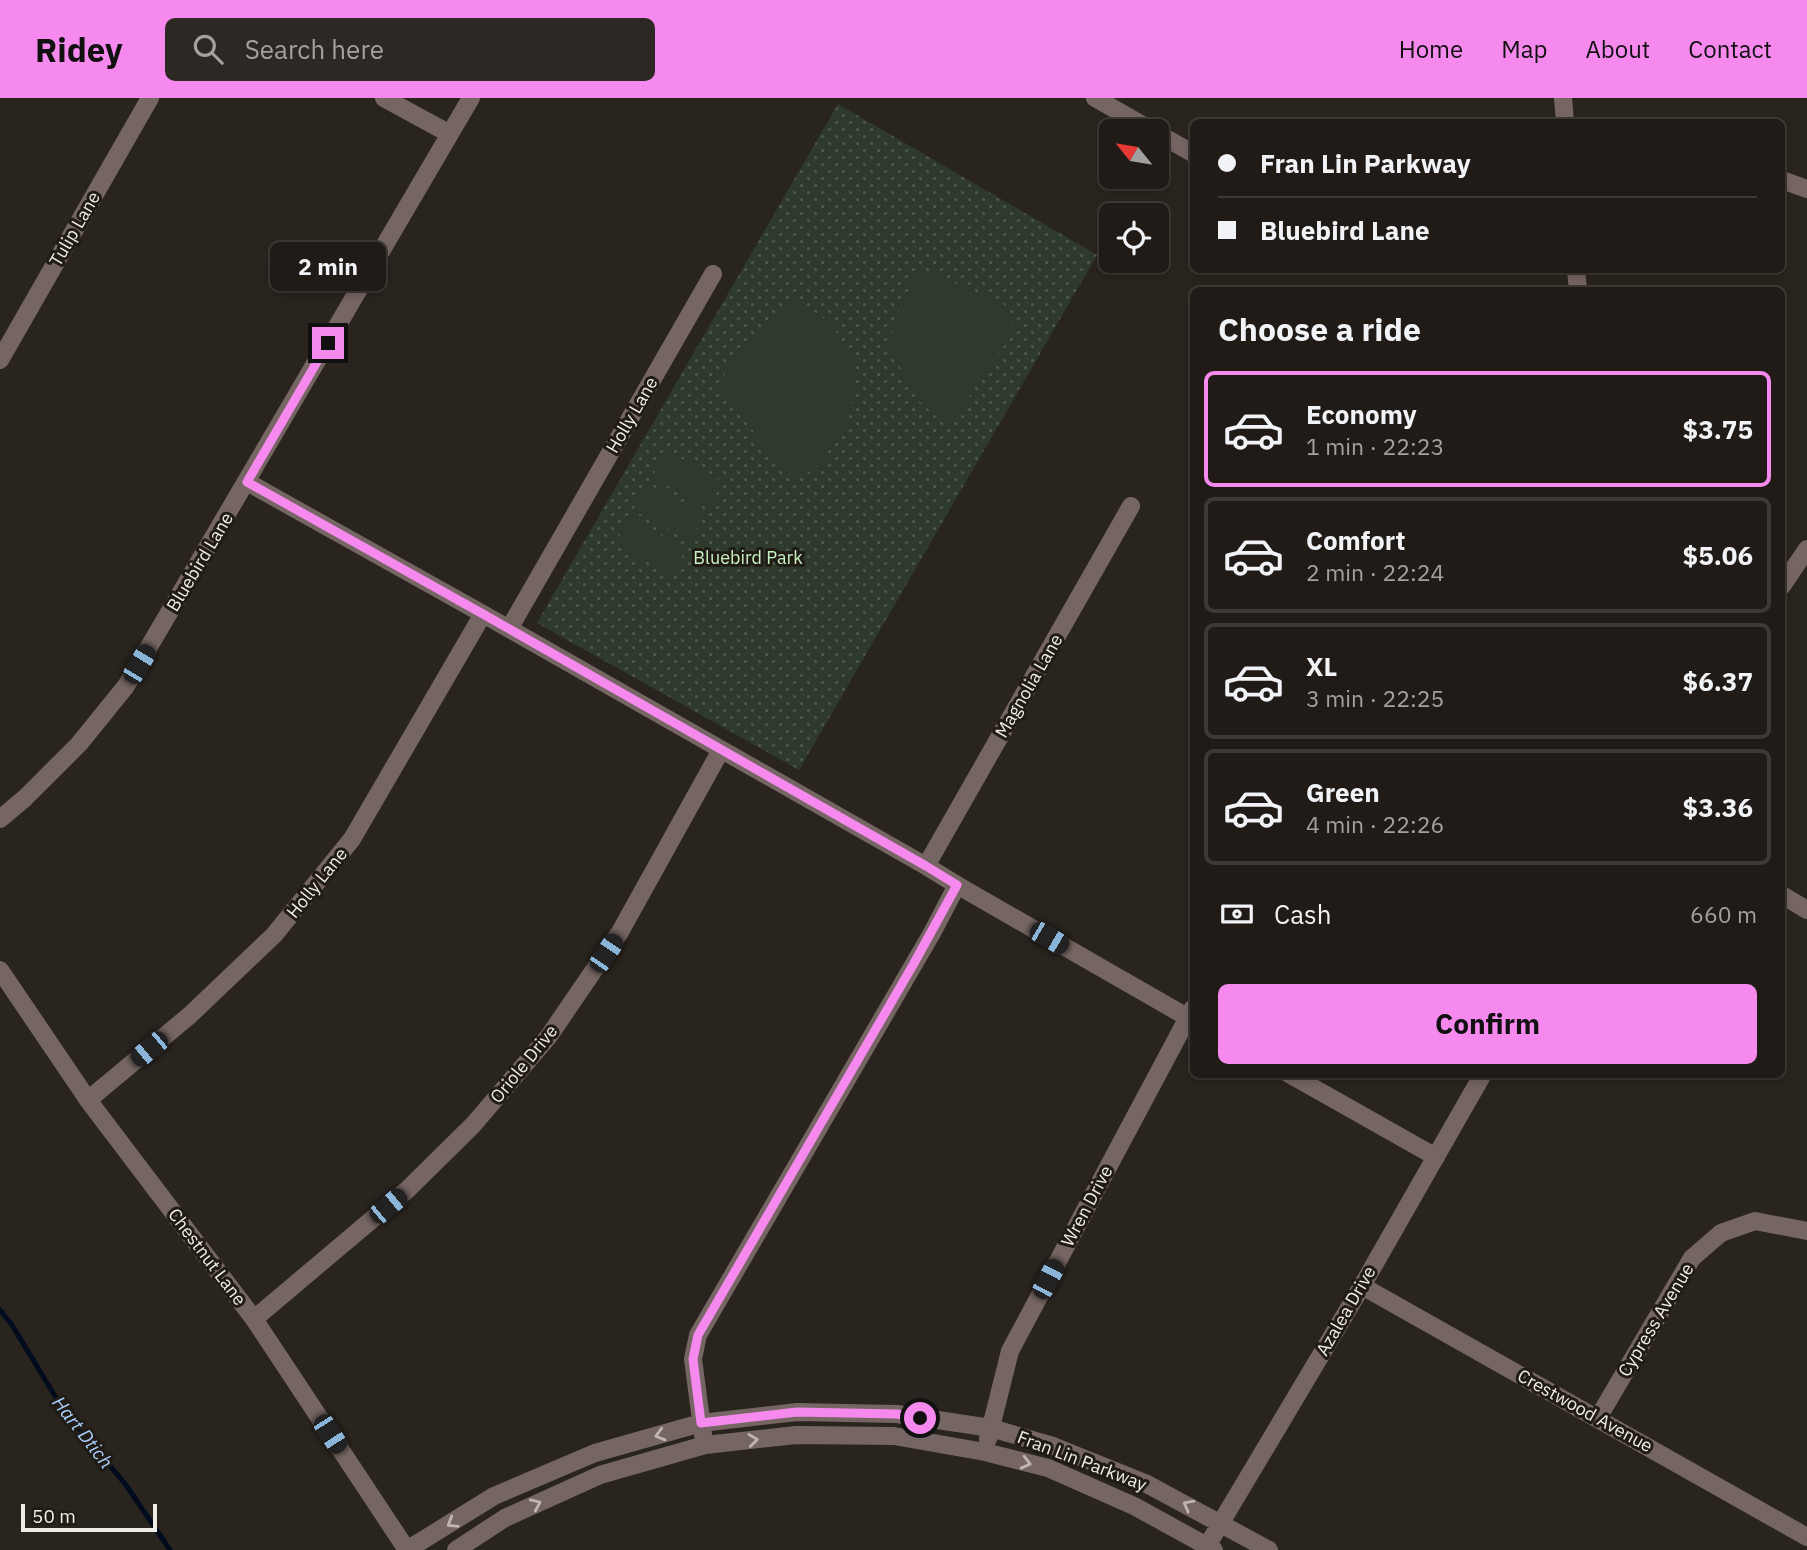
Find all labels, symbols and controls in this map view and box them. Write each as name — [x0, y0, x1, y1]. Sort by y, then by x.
search box — [165, 18, 655, 81]
text: Ridey — [35, 28, 123, 71]
icon: search — [189, 30, 227, 68]
text: Search here — [245, 32, 384, 66]
text: Home — [1399, 33, 1463, 65]
text: Map — [1501, 33, 1547, 65]
text: About — [1585, 33, 1650, 65]
text: Contact — [1688, 33, 1772, 65]
north arrow — [1099, 119, 1169, 189]
map controls — [1099, 119, 1169, 273]
text: Fran Lin Parkway — [1260, 146, 1471, 180]
street label: Tulip Lane — [44, 187, 105, 270]
button: locate — [1099, 203, 1169, 273]
text: Bluebird Lane — [1260, 213, 1430, 247]
callout: 2 min — [270, 242, 386, 290]
text: 2 min — [298, 251, 358, 281]
text: Choose a ride — [1218, 308, 1421, 350]
route end — [312, 327, 344, 359]
street label: Holly Lane — [601, 372, 663, 457]
text: Economy — [1306, 397, 1417, 431]
icon: car — [1222, 398, 1285, 461]
text: $3.75 — [1683, 412, 1753, 446]
text: 1 min · 22:23 — [1306, 431, 1444, 461]
street label: Bluebird Lane — [161, 508, 238, 615]
text: Comfort — [1306, 523, 1405, 557]
icon: car — [1222, 524, 1285, 587]
text: $5.06 — [1683, 538, 1753, 572]
park label: Bluebird Park — [693, 546, 803, 569]
text: 2 min · 22:24 — [1306, 557, 1444, 587]
street label: Magnolia Lane — [990, 630, 1068, 742]
car — [120, 641, 159, 687]
text: XL — [1306, 649, 1337, 683]
icon: car — [1222, 650, 1285, 713]
text: $6.37 — [1683, 664, 1753, 698]
text: 3 min · 22:25 — [1306, 683, 1444, 713]
text: Green — [1306, 775, 1380, 809]
icon: car — [1222, 776, 1285, 839]
text: $3.36 — [1683, 790, 1753, 824]
text: 4 min · 22:26 — [1306, 809, 1444, 839]
street label: Holly Lane — [281, 843, 352, 923]
icon: cash — [1218, 895, 1256, 933]
text: Cash — [1274, 897, 1331, 931]
text: 660 m — [1690, 899, 1757, 929]
car — [1026, 918, 1073, 958]
car — [586, 930, 627, 976]
button: Confirm — [1218, 984, 1757, 1064]
street label: Oriole Drive — [485, 1020, 562, 1108]
car — [127, 1027, 172, 1071]
street label: Wren Drive — [1056, 1161, 1118, 1250]
car — [366, 1184, 411, 1228]
street label: Chestnut Lane — [163, 1203, 252, 1310]
car — [1029, 1256, 1068, 1302]
street label: Cypress Avenue — [1613, 1259, 1699, 1381]
street label: Azalea Drive — [1311, 1262, 1381, 1360]
street label: Crestwood Avenue — [1514, 1364, 1657, 1457]
water label: Hart Dtich — [47, 1391, 119, 1473]
route start — [904, 1402, 936, 1434]
car — [310, 1411, 351, 1457]
street label: Fran Lin Parkway — [1014, 1425, 1150, 1496]
one-way arrow — [654, 1426, 666, 1441]
one-way arrow — [747, 1432, 758, 1447]
one-way arrow — [1020, 1455, 1032, 1469]
one-way arrow — [529, 1498, 541, 1512]
one-way arrow — [1183, 1500, 1195, 1514]
scale bar — [21, 1501, 158, 1533]
text: 50 m — [32, 1504, 76, 1528]
one-way arrow — [446, 1514, 459, 1527]

